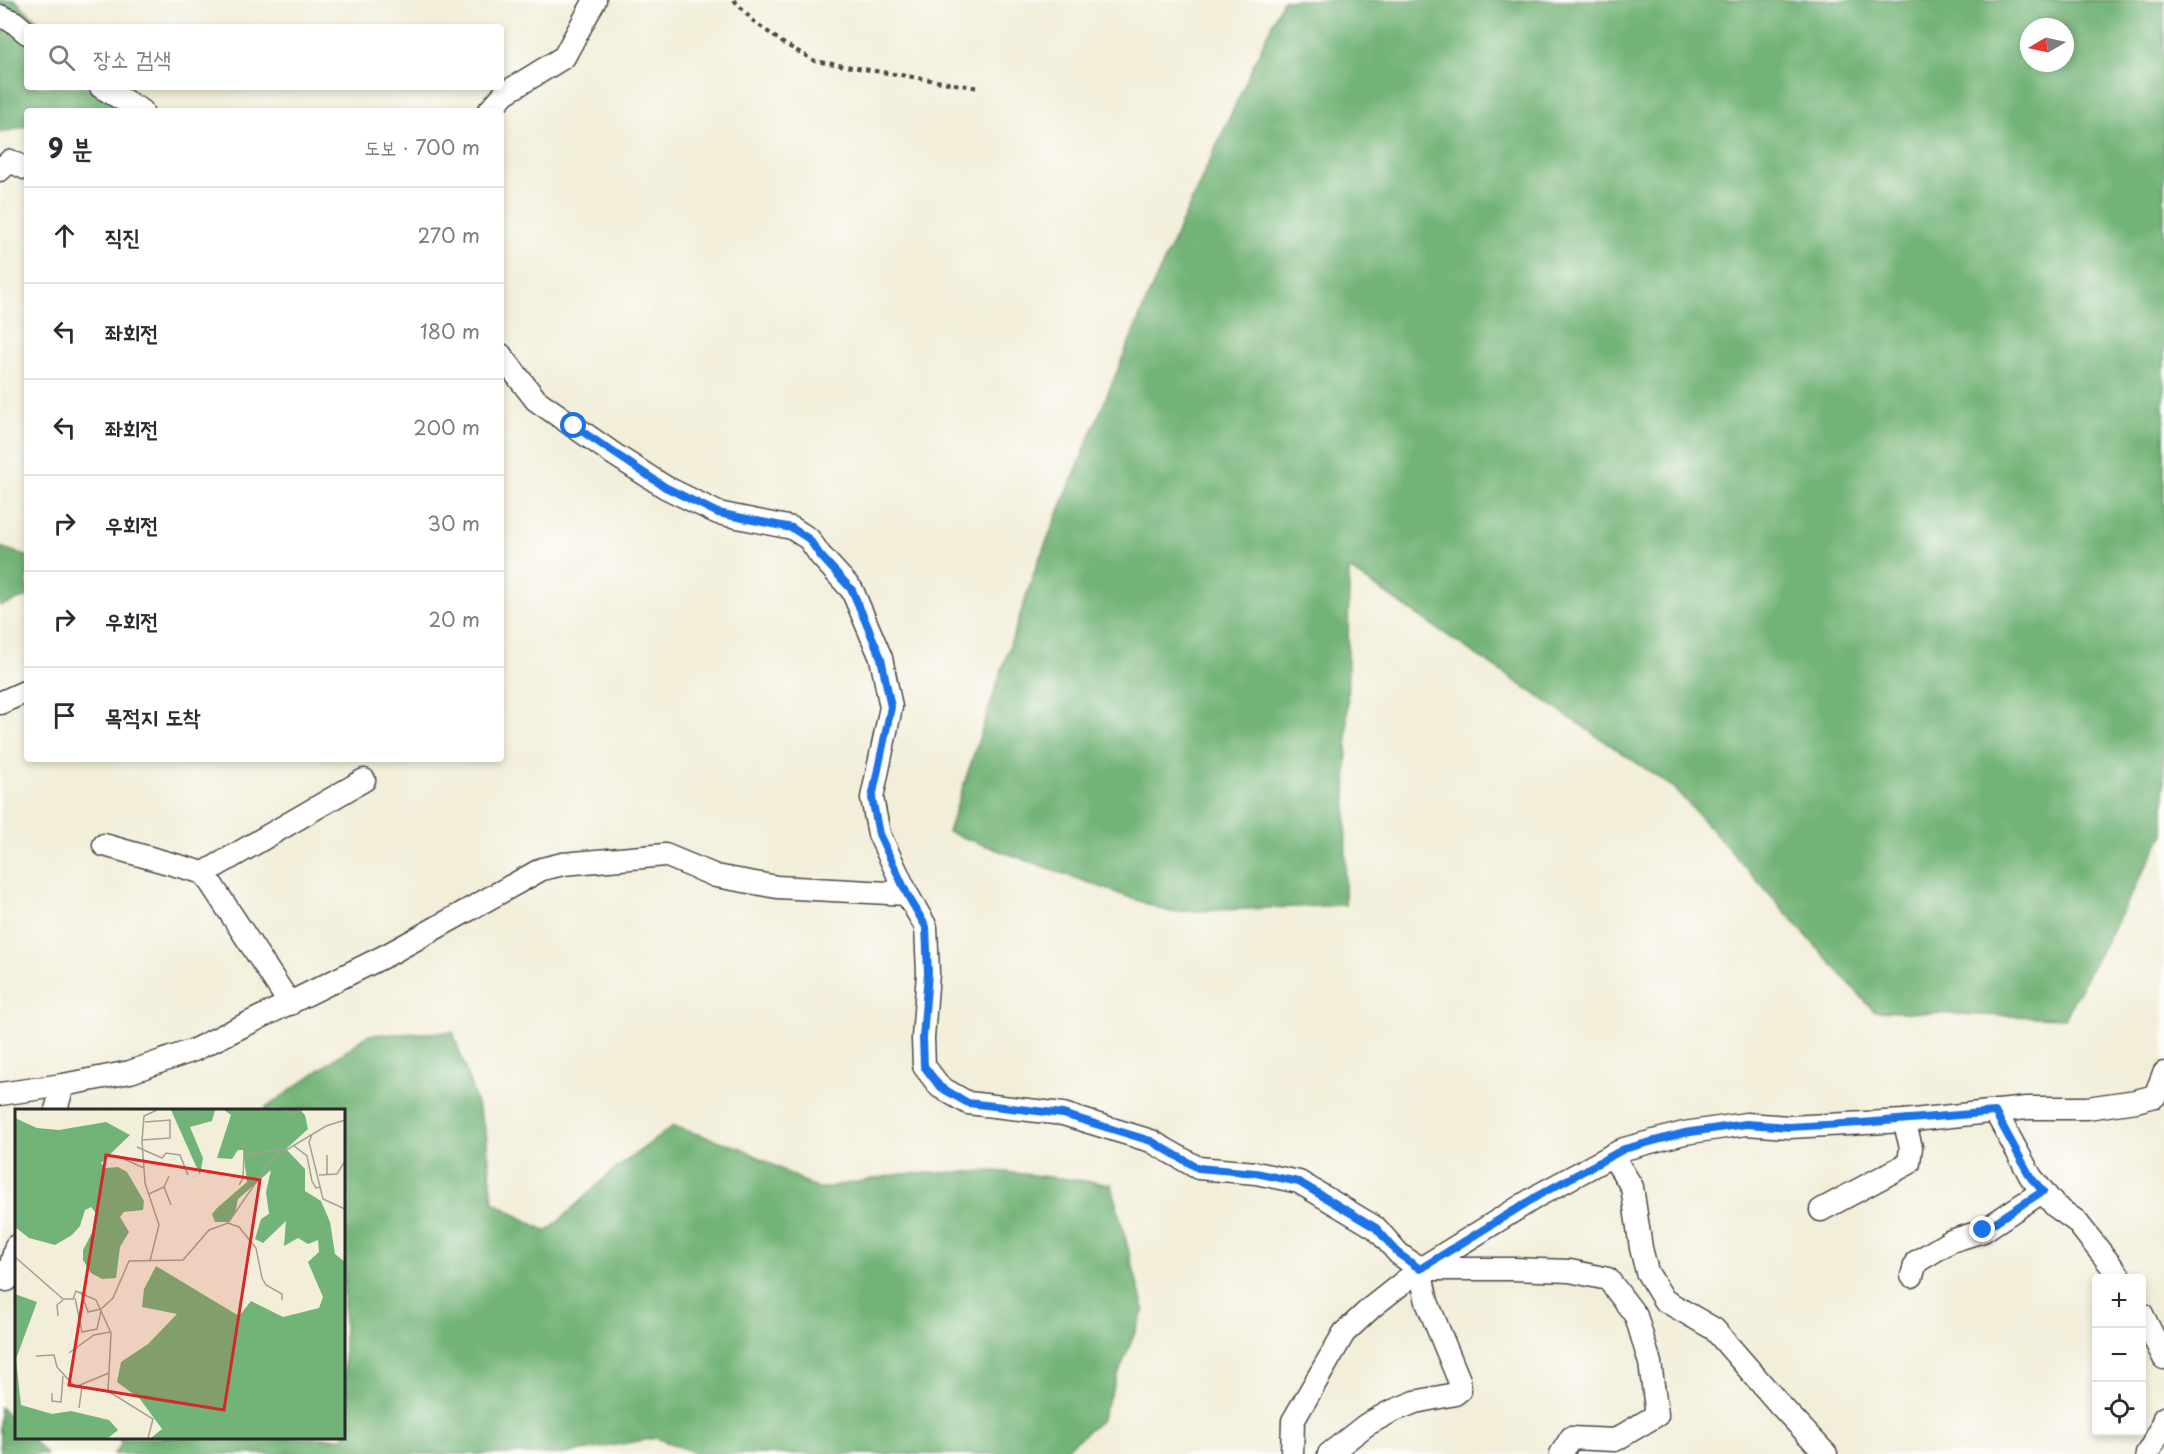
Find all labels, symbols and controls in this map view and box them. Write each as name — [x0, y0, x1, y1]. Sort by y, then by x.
north arrow — [2020, 18, 2074, 72]
search box — [24, 24, 504, 90]
icon: search — [45, 41, 78, 74]
text: 장소 검색 — [93, 41, 171, 74]
text: 9 분 — [48, 128, 93, 167]
text: 도보 · 700 m — [364, 132, 480, 162]
icon: ahead — [48, 219, 81, 252]
text: 직진 — [105, 219, 140, 252]
text: 270 m — [417, 220, 480, 250]
icon: left — [48, 315, 81, 348]
text: 좌회전 — [105, 315, 158, 348]
text: 180 m — [420, 316, 480, 346]
icon: left — [48, 411, 81, 444]
text: 좌회전 — [105, 411, 158, 444]
text: 200 m — [413, 412, 480, 442]
route start — [560, 412, 586, 438]
icon: right — [48, 507, 81, 540]
text: 우회전 — [105, 507, 158, 540]
text: 30 m — [427, 508, 480, 538]
icon: right — [48, 603, 81, 636]
text: 우회전 — [105, 603, 158, 636]
text: 20 m — [428, 604, 480, 634]
icon: arrive — [48, 699, 81, 732]
text: 목적지 도착 — [105, 699, 201, 732]
inset map — [15, 1109, 345, 1439]
route end — [1969, 1216, 1995, 1242]
map controls — [2092, 1274, 2146, 1436]
button: + — [2092, 1274, 2146, 1328]
button: − — [2092, 1328, 2146, 1382]
button: locate — [2092, 1382, 2146, 1436]

